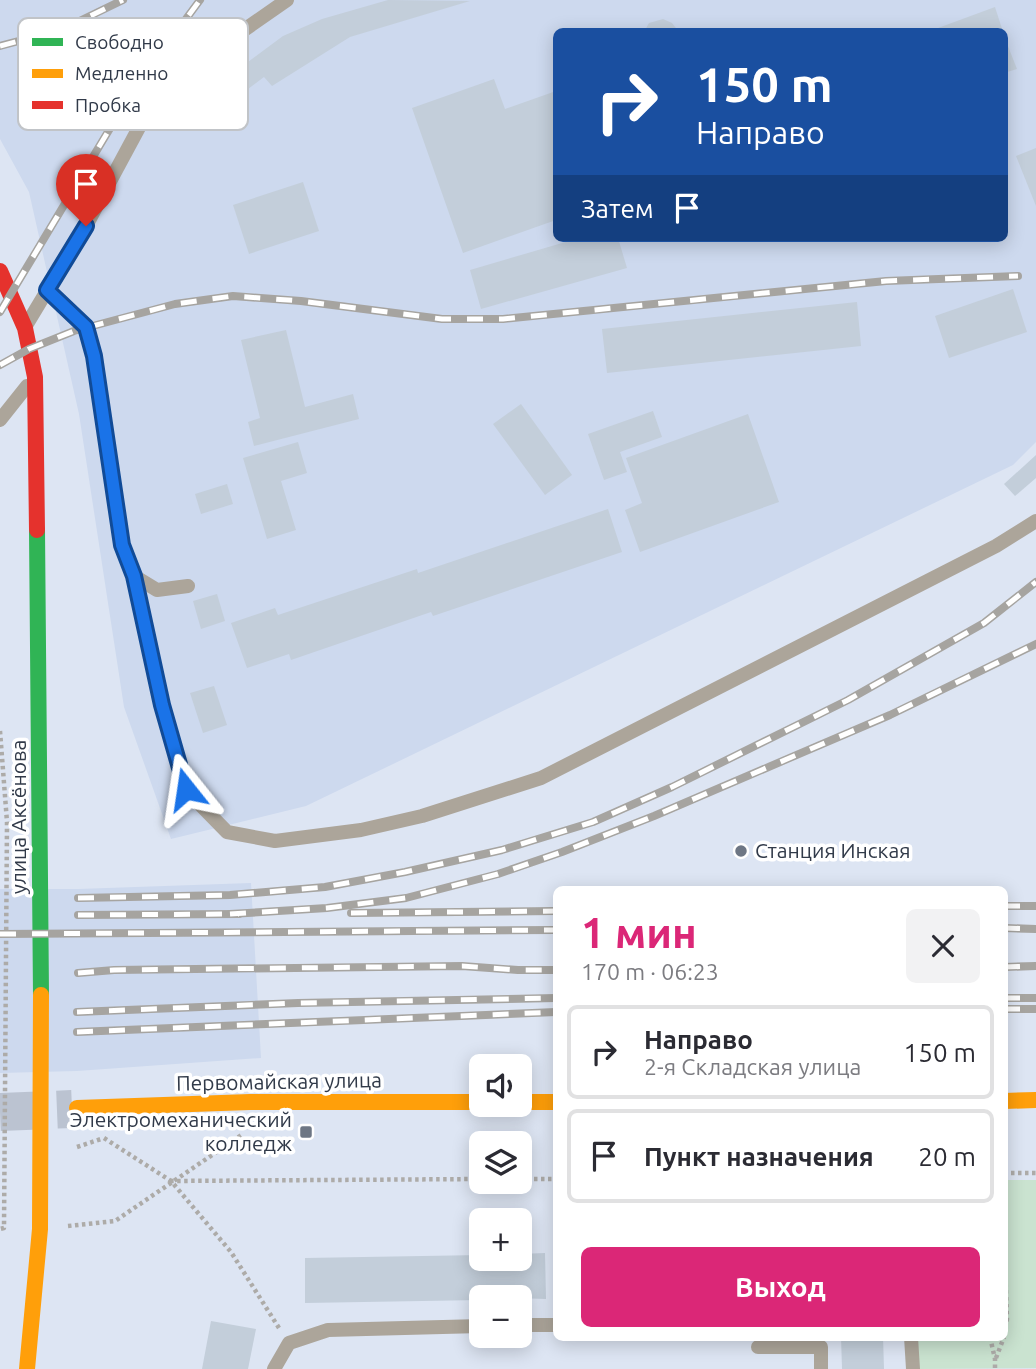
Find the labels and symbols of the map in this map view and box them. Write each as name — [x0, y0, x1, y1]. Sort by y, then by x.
legend — [18, 18, 248, 130]
text: Свободно — [75, 31, 164, 53]
text: Медленно — [75, 62, 168, 84]
text: Пробка — [75, 94, 141, 116]
pin — [56, 154, 116, 226]
street label: улица Аксёнова — [6, 740, 30, 894]
position arrow — [149, 752, 223, 826]
place label: Станция Инская — [755, 838, 911, 862]
marker: Станция Инская — [733, 843, 749, 859]
street label: Первомайская улица — [176, 1067, 382, 1095]
place label: Электромеханический колледж — [70, 1107, 292, 1155]
marker: Электромеханический колледж — [298, 1124, 314, 1140]

